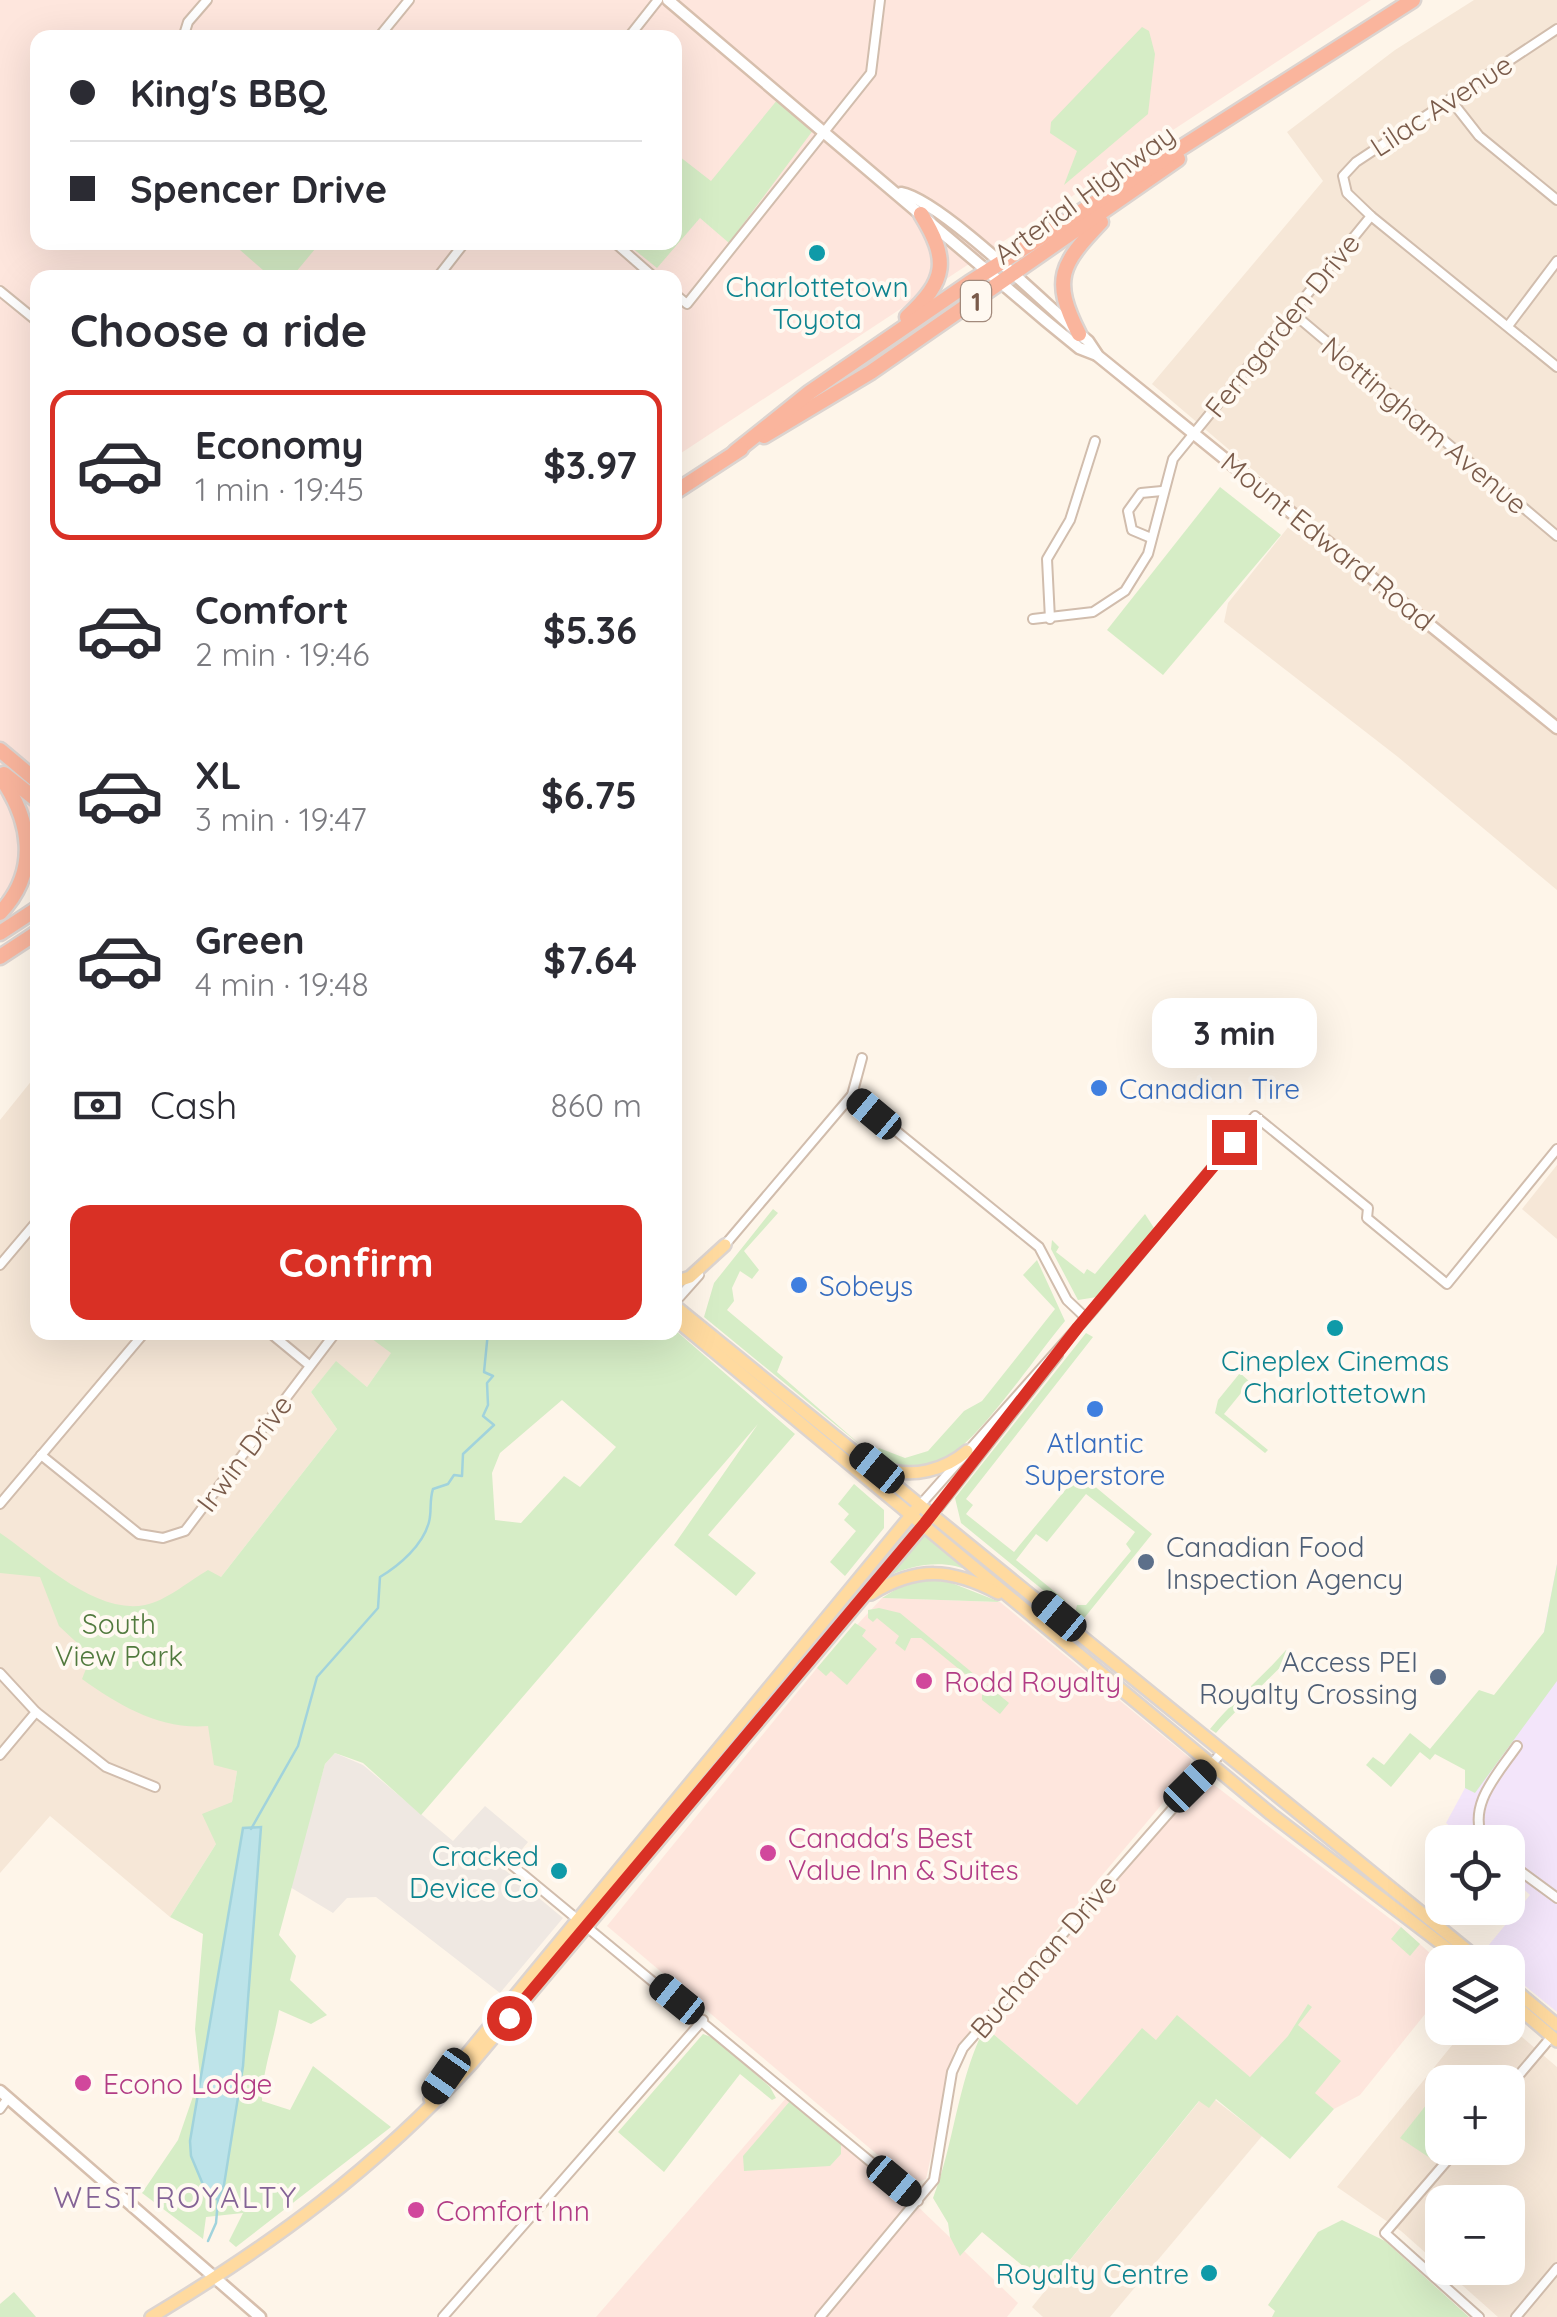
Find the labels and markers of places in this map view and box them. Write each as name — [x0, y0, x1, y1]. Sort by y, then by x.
marker: Charlottetown Toyota — [806, 242, 828, 264]
place label: Charlottetown Toyota — [725, 269, 909, 336]
place label: Canadian Tire — [1119, 1071, 1300, 1106]
marker: Canadian Tire — [1088, 1077, 1110, 1099]
place label: Sobeys — [819, 1268, 913, 1303]
marker: Sobeys — [788, 1274, 810, 1296]
marker: Cineplex Cinemas Charlottetown — [1324, 1317, 1346, 1339]
place label: Cineplex Cinemas Charlottetown — [1221, 1343, 1449, 1410]
marker: Atlantic Superstore — [1084, 1398, 1106, 1420]
place label: Atlantic Superstore — [1025, 1425, 1165, 1492]
place label: Canadian Food Inspection Agency — [1166, 1529, 1403, 1596]
marker: Canadian Food Inspection Agency — [1135, 1551, 1157, 1573]
place label: Access PEI Royalty Crossing — [1199, 1644, 1418, 1711]
place label: Rodd Royalty — [944, 1664, 1121, 1699]
marker: Access PEI Royalty Crossing — [1427, 1666, 1449, 1688]
marker: Rodd Royalty — [913, 1670, 935, 1692]
place label: Canada's Best Value Inn & Suites — [788, 1820, 1019, 1887]
place label: Cracked Device Co — [409, 1838, 539, 1905]
marker: Canada's Best Value Inn & Suites — [757, 1842, 779, 1864]
marker: Cracked Device Co — [548, 1860, 570, 1882]
place label: Econo Lodge — [103, 2066, 272, 2101]
marker: Econo Lodge — [72, 2072, 94, 2094]
place label: Comfort Inn — [436, 2193, 590, 2228]
marker: Comfort Inn — [405, 2199, 427, 2221]
place label: Royalty Centre — [995, 2256, 1189, 2291]
marker: Royalty Centre — [1198, 2262, 1220, 2284]

